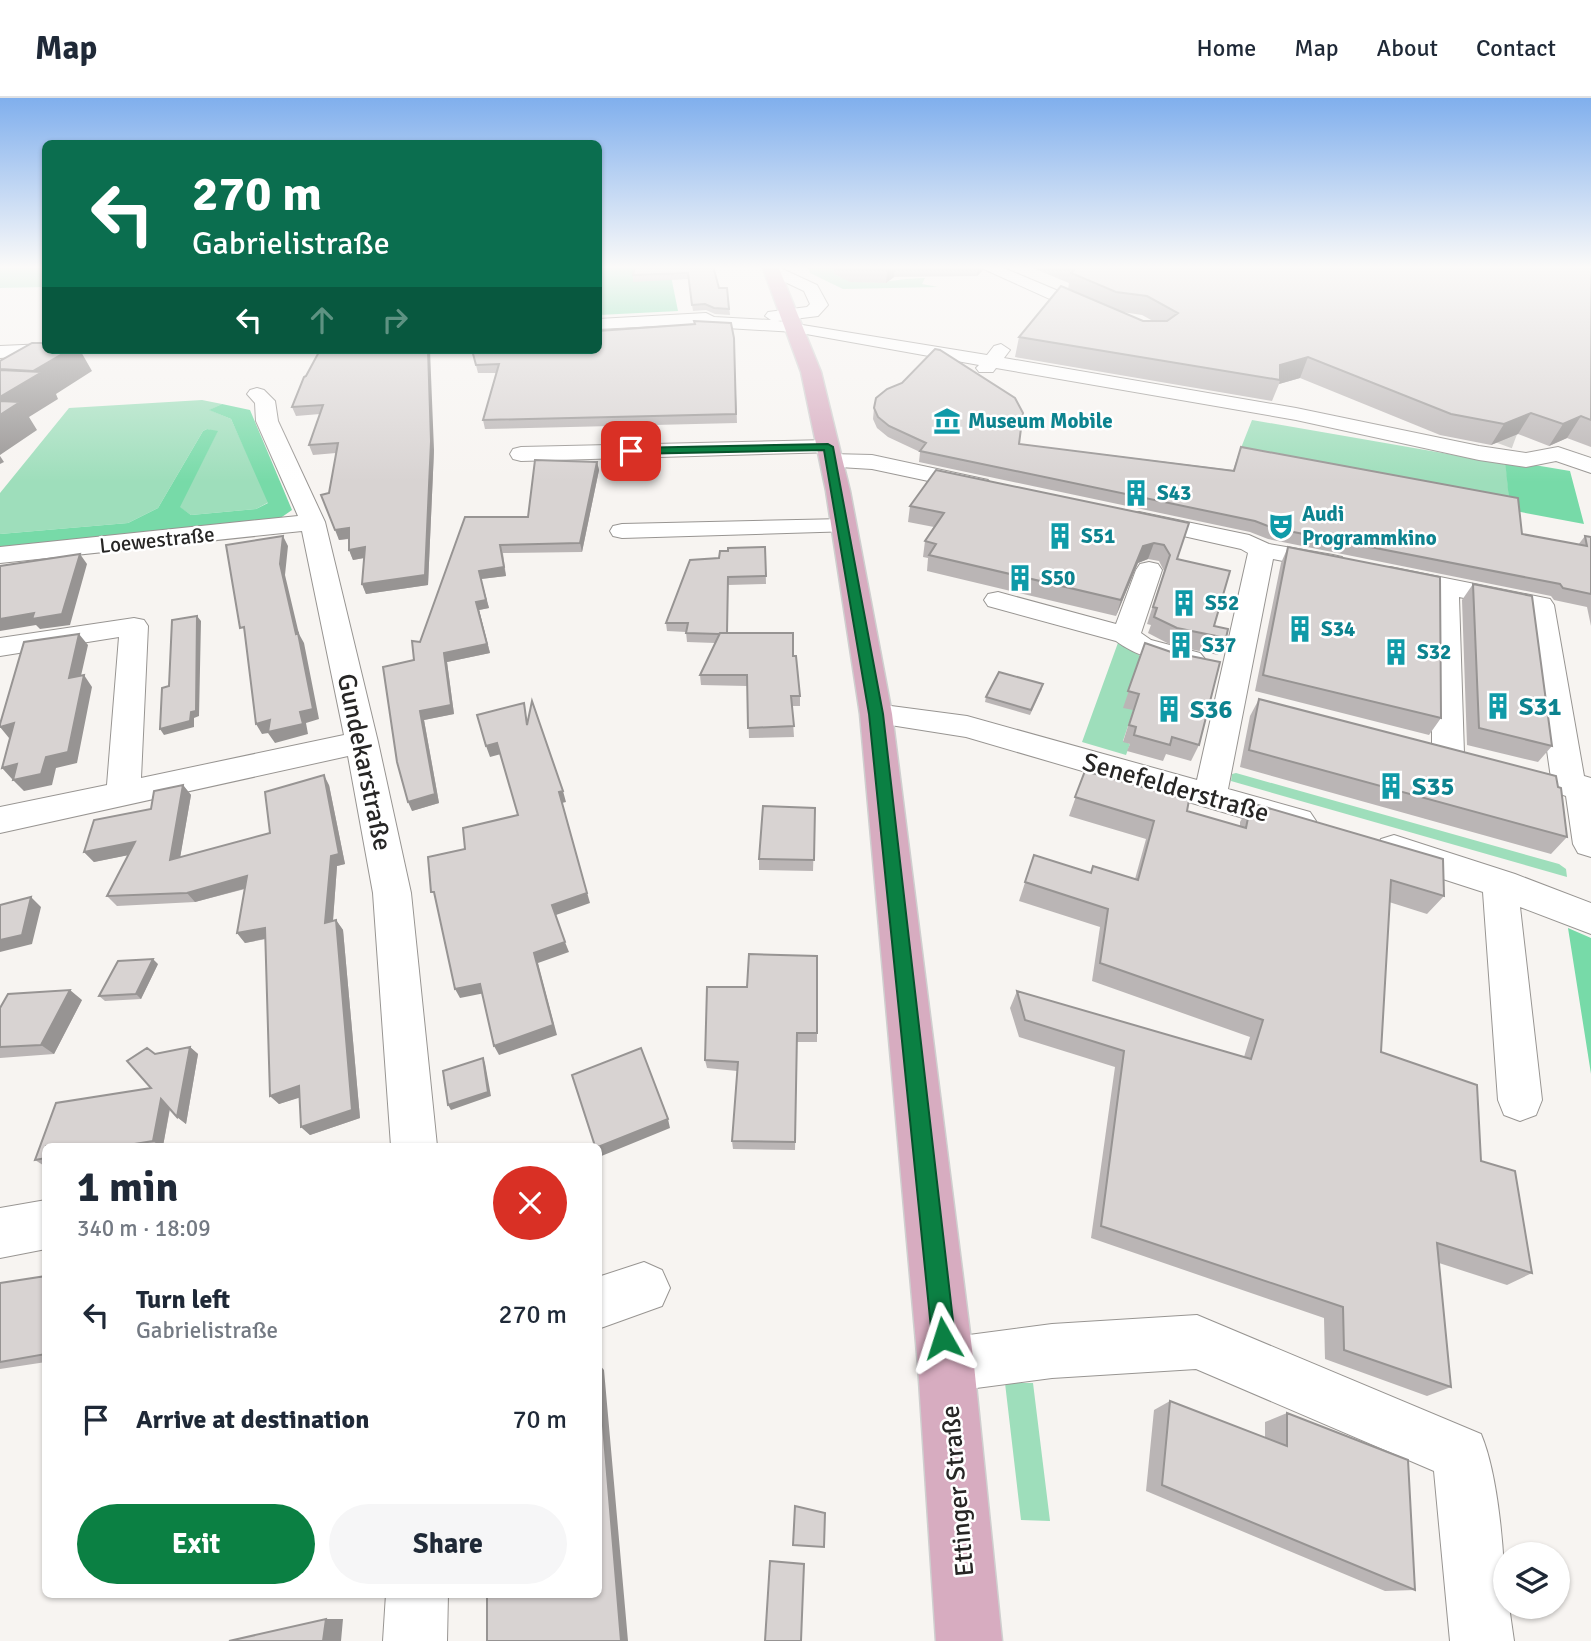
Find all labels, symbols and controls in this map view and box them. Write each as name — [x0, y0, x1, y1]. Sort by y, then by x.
text: Map — [35, 28, 97, 69]
text: Home — [1196, 33, 1256, 63]
text: Map — [1294, 33, 1339, 63]
text: About — [1377, 33, 1438, 63]
text: Contact — [1476, 33, 1556, 63]
text: 270 m — [192, 164, 322, 224]
icon: left — [77, 168, 168, 259]
text: Gabrielistraße — [192, 224, 390, 263]
icon: left — [230, 301, 268, 339]
icon: ahead — [303, 301, 341, 339]
icon: right — [376, 301, 414, 339]
museum icon: Museum Mobile — [932, 406, 962, 436]
place label: Museum Mobile — [968, 408, 1113, 434]
pin — [601, 421, 661, 481]
icon: arrive — [612, 432, 650, 470]
building icon: S43 — [1121, 478, 1151, 508]
place label: S43 — [1157, 480, 1191, 506]
place label: Audi Programmkino — [1302, 501, 1437, 551]
theatre icon: Audi Programmkino — [1266, 511, 1296, 541]
street label: Loewestraße — [98, 521, 216, 559]
building icon: S51 — [1045, 521, 1075, 551]
place label: S51 — [1081, 523, 1115, 549]
building icon: S50 — [1005, 563, 1035, 593]
place label: S50 — [1041, 565, 1075, 591]
building icon: S52 — [1169, 588, 1199, 618]
place label: S52 — [1205, 590, 1239, 616]
building icon: S34 — [1285, 614, 1315, 644]
place label: S34 — [1321, 616, 1355, 642]
building icon: S37 — [1166, 630, 1196, 660]
place label: S37 — [1202, 632, 1236, 658]
building icon: S32 — [1381, 637, 1411, 667]
place label: S32 — [1417, 639, 1451, 665]
street label: Gundekarstraße — [330, 671, 398, 854]
building icon: S31 — [1483, 691, 1513, 721]
place label: S31 — [1519, 691, 1562, 723]
building icon: S36 — [1154, 694, 1184, 724]
place label: S36 — [1190, 694, 1233, 726]
street label: Senefelderstraße — [1079, 746, 1273, 830]
building icon: S35 — [1376, 771, 1406, 801]
place label: S35 — [1412, 771, 1455, 803]
text: 1 min — [77, 1162, 178, 1213]
button: close — [493, 1166, 567, 1240]
text: 340 m · 18:09 — [77, 1214, 211, 1243]
text: Turn left — [136, 1284, 230, 1316]
icon: left — [77, 1296, 115, 1334]
text: 270 m — [498, 1299, 567, 1331]
position arrow — [906, 1301, 980, 1375]
text: Gabrielistraße — [136, 1316, 278, 1345]
icon: arrive — [77, 1401, 115, 1439]
text: Arrive at destination — [136, 1404, 369, 1436]
text: 70 m — [512, 1404, 567, 1436]
street label: Ettinger Straße — [935, 1404, 981, 1578]
button: Exit — [77, 1504, 315, 1584]
button: Share — [329, 1504, 567, 1584]
map controls — [1493, 1542, 1570, 1619]
button: layers — [1493, 1542, 1570, 1619]

